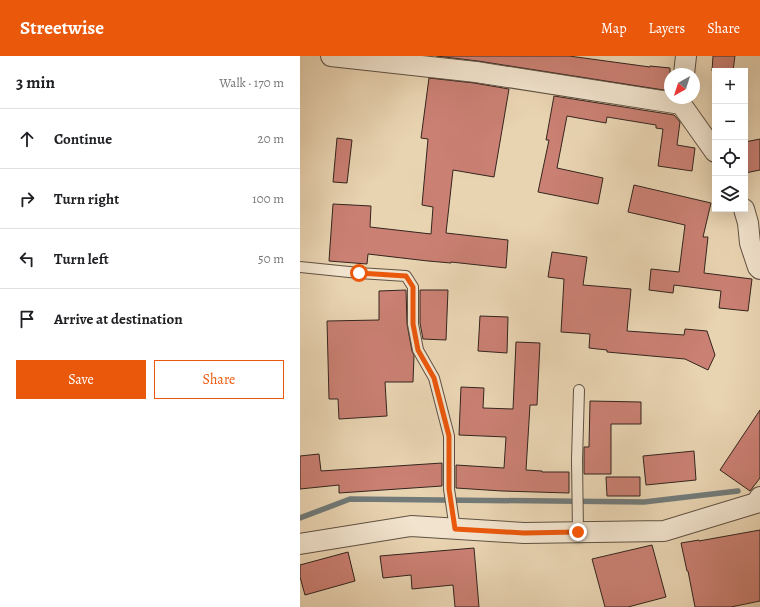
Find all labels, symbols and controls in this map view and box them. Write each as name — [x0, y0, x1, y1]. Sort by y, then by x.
text: Streetwise — [20, 15, 104, 41]
text: Map — [601, 19, 627, 38]
text: Layers — [649, 19, 685, 38]
text: Share — [707, 19, 740, 38]
north arrow — [664, 68, 700, 104]
map controls — [712, 68, 748, 212]
button: + — [712, 68, 748, 104]
text: 3 min — [16, 71, 55, 94]
text: Walk · 170 m — [219, 74, 284, 91]
button: − — [712, 104, 748, 140]
icon: ahead — [16, 128, 38, 150]
text: Continue — [54, 129, 112, 149]
text: 20 m — [258, 130, 284, 147]
button: locate — [712, 140, 748, 176]
button: layers — [712, 176, 748, 212]
icon: right — [16, 188, 38, 210]
text: Turn right — [54, 189, 119, 209]
text: 100 m — [252, 190, 284, 207]
icon: left — [16, 248, 38, 270]
text: Turn left — [54, 249, 109, 269]
text: 50 m — [258, 250, 284, 267]
route start — [350, 264, 368, 282]
icon: arrive — [16, 308, 38, 330]
text: Arrive at destination — [54, 309, 183, 329]
button: Save — [16, 360, 146, 399]
button: Share — [154, 360, 284, 399]
route end — [569, 523, 587, 541]

